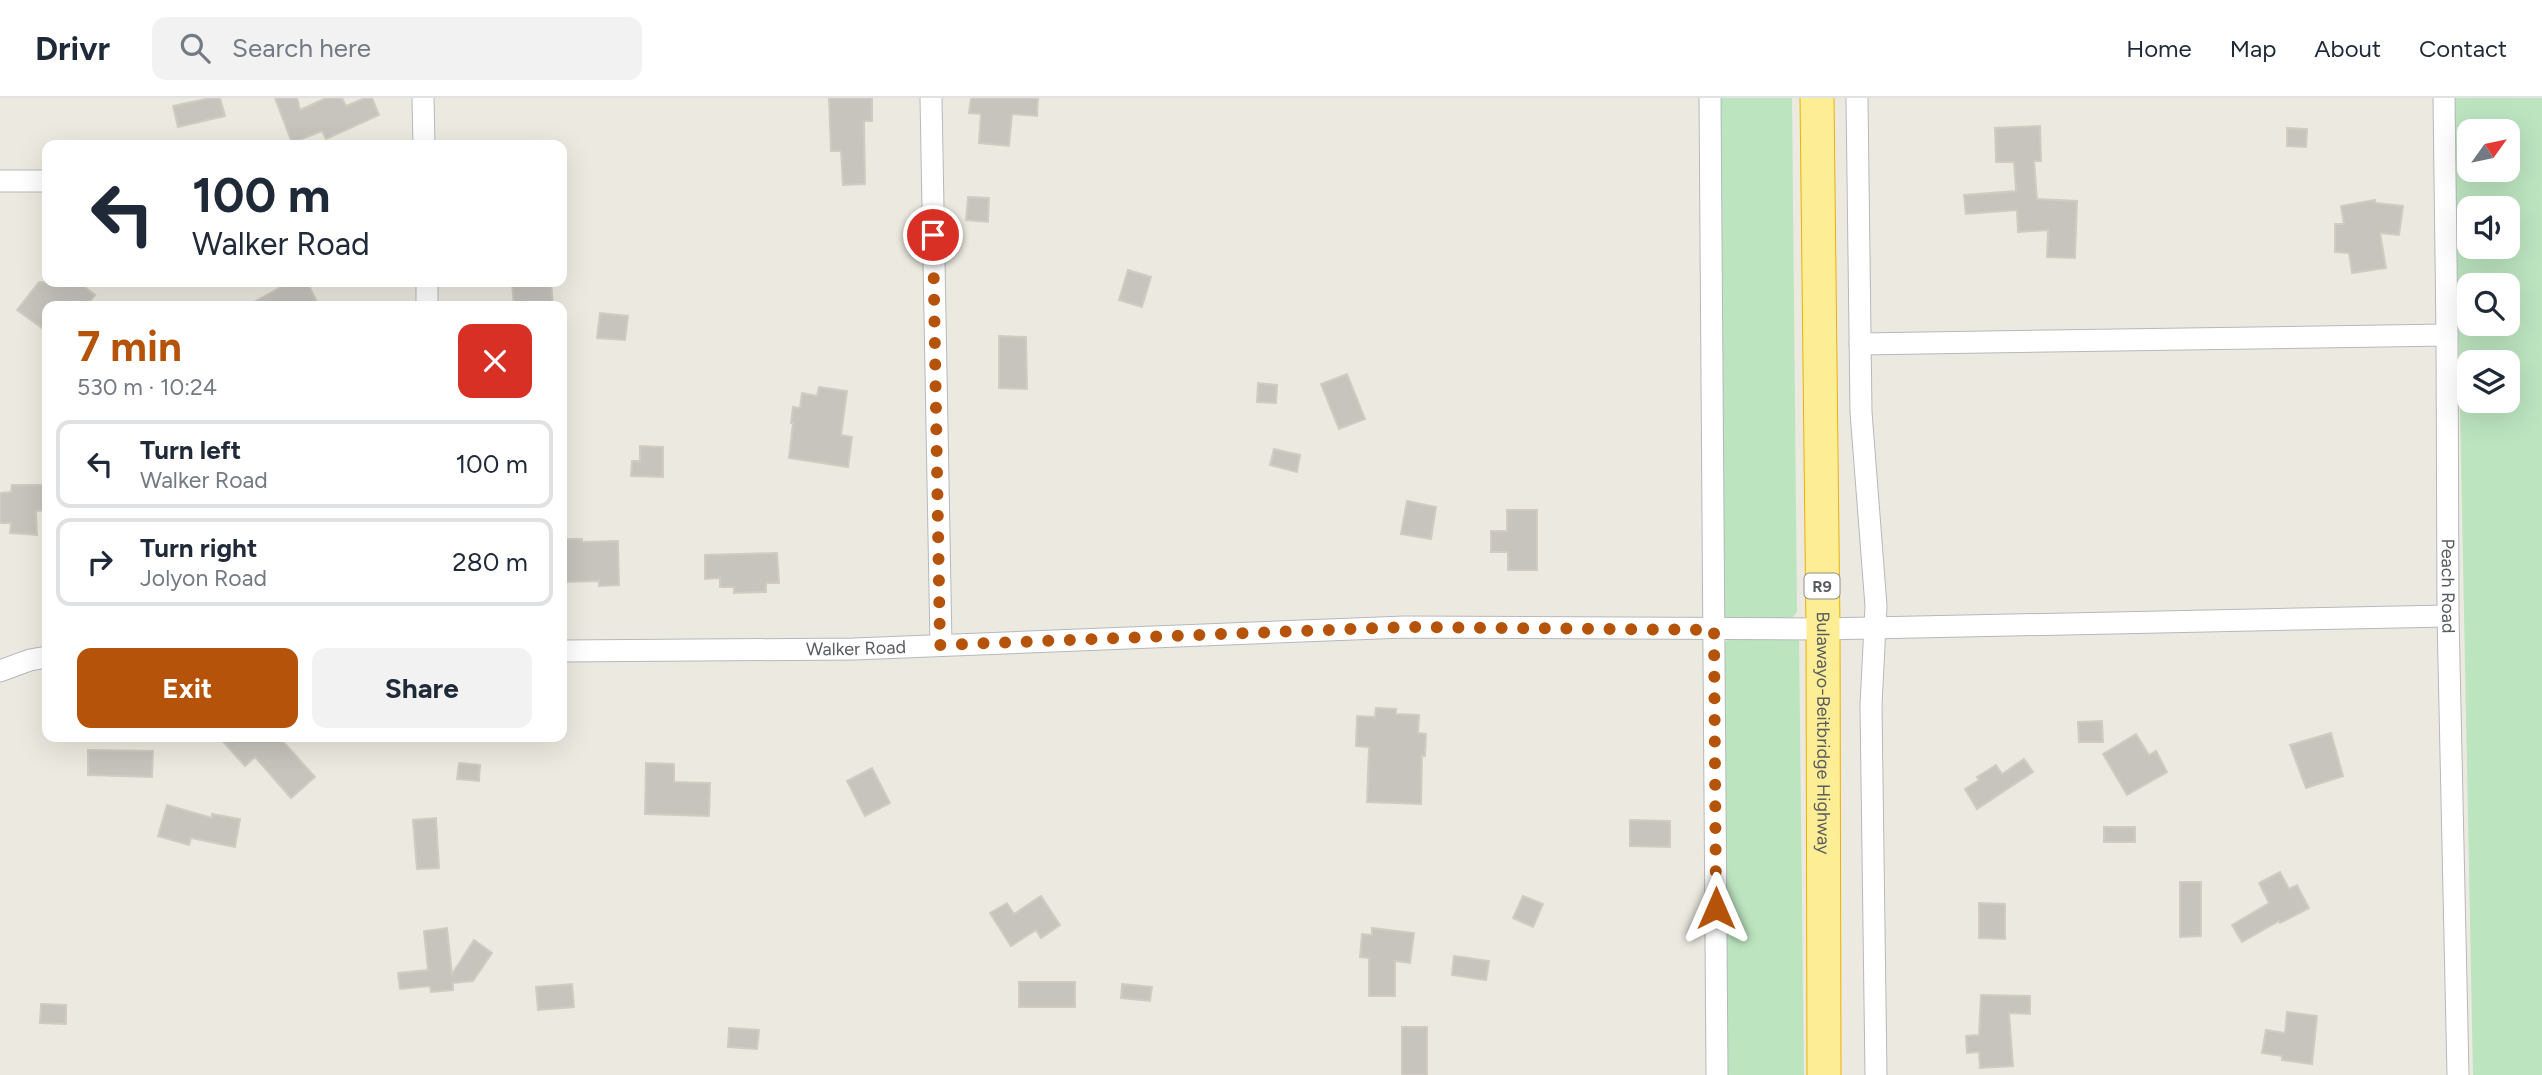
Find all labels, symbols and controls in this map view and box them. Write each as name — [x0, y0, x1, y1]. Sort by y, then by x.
search box — [152, 17, 642, 80]
text: Drivr — [35, 29, 110, 68]
icon: search — [176, 29, 214, 67]
text: Search here — [232, 32, 371, 64]
text: Home — [2126, 34, 2192, 63]
text: Map — [2230, 34, 2276, 63]
text: About — [2314, 34, 2381, 63]
text: Contact — [2419, 34, 2507, 63]
north arrow — [2457, 119, 2520, 182]
map controls — [2457, 119, 2520, 413]
text: 100 m — [192, 165, 331, 224]
icon: left — [77, 168, 168, 259]
button: sound — [2457, 196, 2520, 259]
pin — [903, 205, 963, 265]
icon: arrive — [914, 216, 952, 254]
text: Walker Road — [192, 225, 370, 263]
button: search — [2457, 273, 2520, 336]
text: 7 min — [77, 321, 182, 372]
button: close — [458, 324, 532, 398]
button: layers — [2457, 350, 2520, 413]
text: 530 m · 10:24 — [77, 373, 217, 401]
text: Turn left — [140, 434, 241, 466]
icon: left — [81, 445, 119, 483]
text: 100 m — [455, 448, 528, 480]
text: Walker Road — [140, 466, 268, 494]
text: Turn right — [140, 532, 257, 564]
street label: Peach Road — [2437, 538, 2459, 634]
icon: right — [81, 543, 119, 581]
text: 280 m — [452, 546, 528, 578]
text: Jolyon Road — [140, 564, 267, 592]
road number: R9 — [1804, 573, 1840, 598]
street label: Bulawayo-Beitbridge Highway — [1812, 611, 1835, 855]
street label: Walker Road — [806, 636, 906, 660]
button: Exit — [77, 648, 298, 728]
button: Share — [312, 648, 532, 728]
position arrow — [1679, 871, 1753, 945]

